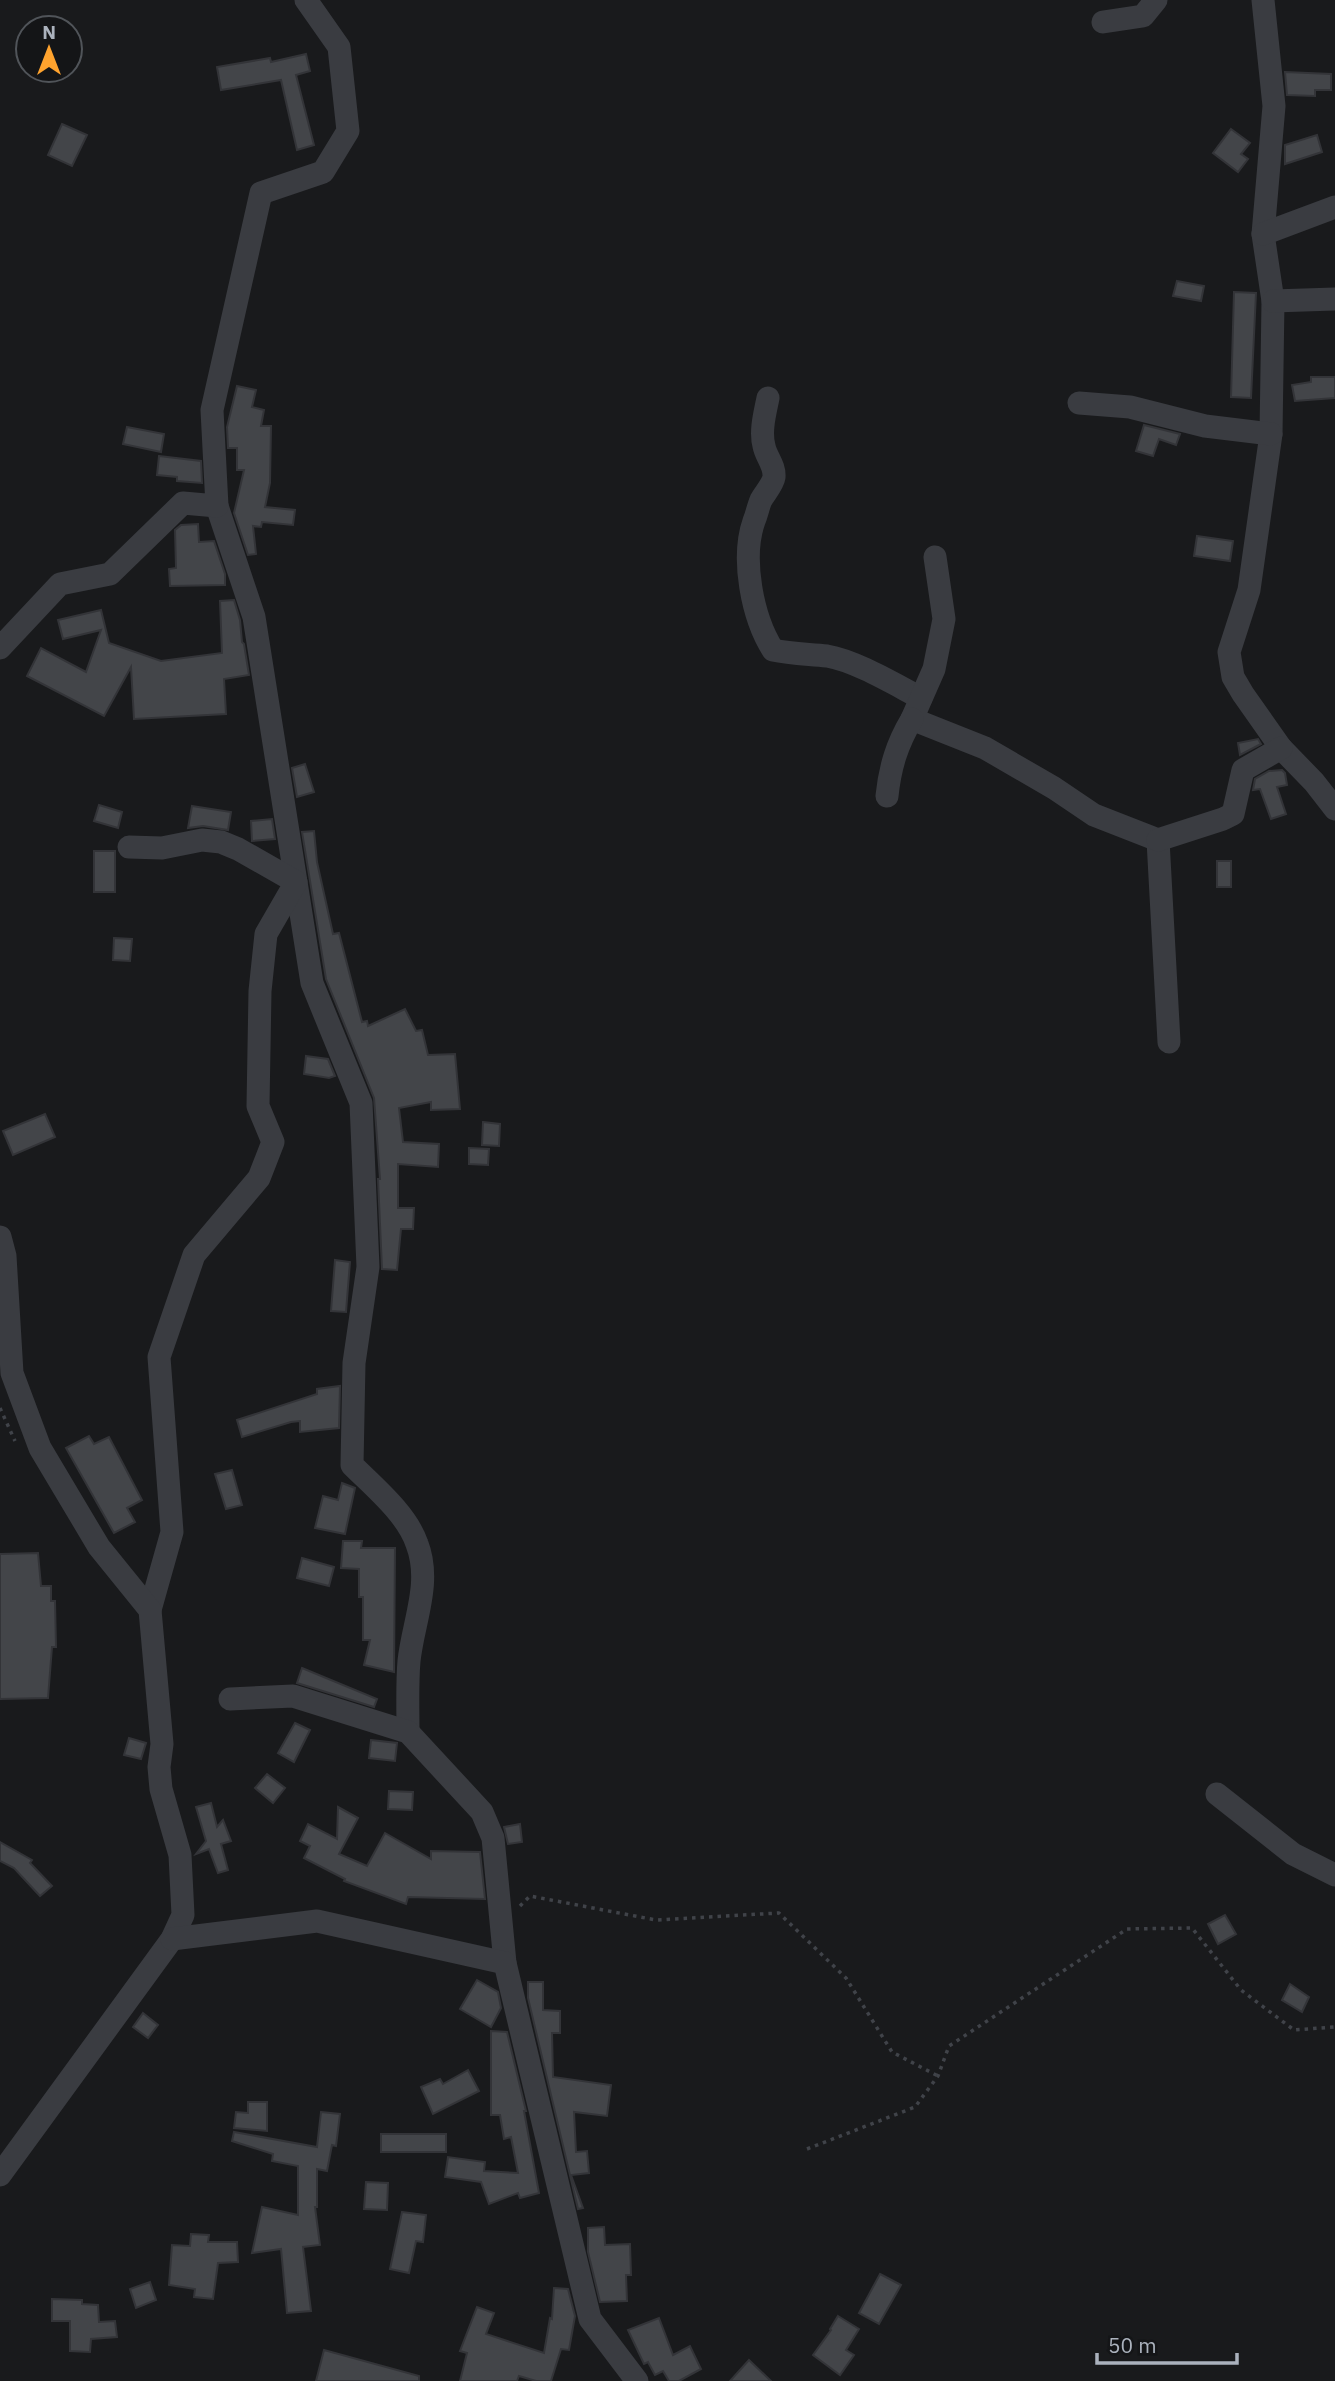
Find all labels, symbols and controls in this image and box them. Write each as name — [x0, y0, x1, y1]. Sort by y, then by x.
north arrow — [14, 14, 84, 84]
text: N — [42, 20, 56, 44]
scale bar — [1097, 2322, 1237, 2366]
text: 50 m — [1108, 2331, 1157, 2359]

